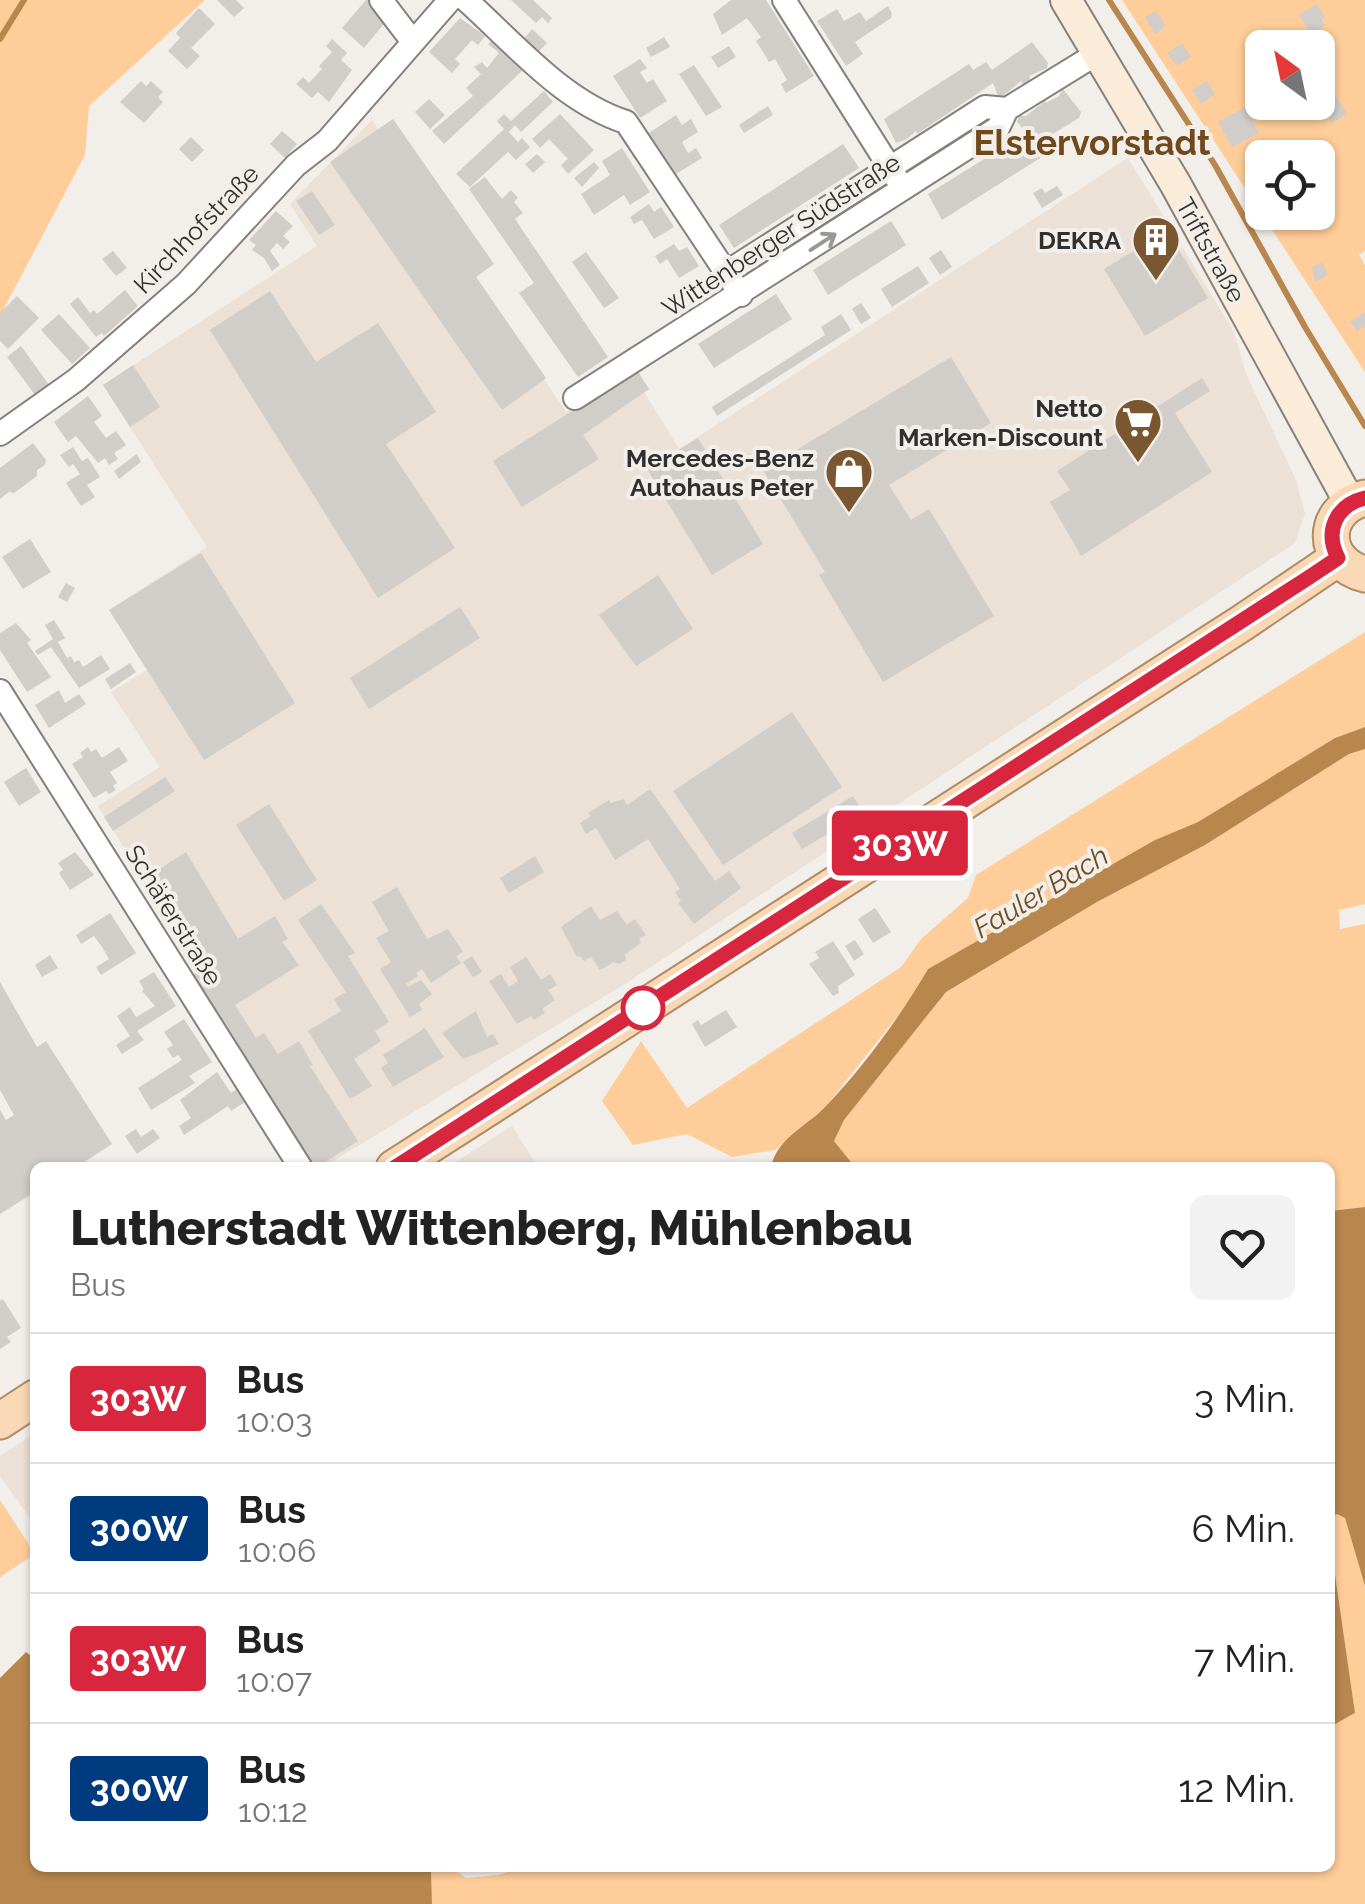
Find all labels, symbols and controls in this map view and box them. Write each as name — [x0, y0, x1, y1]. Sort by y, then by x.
north arrow — [1245, 30, 1335, 120]
map controls — [1245, 30, 1335, 230]
district label: Elstervorstadt — [973, 122, 1211, 163]
button: locate — [1245, 140, 1335, 230]
street label: Wittenberger Südstraße — [656, 147, 906, 323]
street label: Kirchhofstraße — [127, 159, 265, 299]
street label: Triftstraße — [1170, 192, 1252, 308]
building icon: DEKRA — [1130, 214, 1182, 282]
place label: DEKRA — [1038, 225, 1121, 255]
one-way arrow — [808, 232, 836, 253]
place label: Netto Marken-Discount — [898, 393, 1103, 452]
supermarket icon: Netto Marken-Discount — [1112, 396, 1164, 464]
place label: Mercedes-Benz Autohaus Peter — [626, 443, 814, 502]
shop icon: Mercedes-Benz Autohaus Peter — [823, 446, 875, 514]
line badge: 303W — [830, 810, 970, 876]
text: 303W — [852, 823, 948, 864]
street label: Schäferstraße — [119, 839, 229, 991]
water label: Fauler Bach — [968, 839, 1114, 945]
unlabelled marker — [622, 987, 664, 1029]
button: heart — [1190, 1195, 1295, 1300]
text: Lutherstadt Wittenberg, Mühlenbau — [70, 1200, 913, 1256]
text: Bus — [70, 1266, 126, 1303]
text: Bus — [236, 1357, 304, 1402]
text: 3 Min. — [1194, 1376, 1295, 1421]
text: 303W — [90, 1378, 186, 1419]
text: 10:03 — [236, 1402, 312, 1439]
text: Bus — [238, 1487, 306, 1532]
text: 6 Min. — [1191, 1506, 1295, 1551]
text: 300W — [90, 1508, 188, 1549]
text: 10:06 — [238, 1532, 316, 1569]
text: Bus — [236, 1617, 304, 1662]
text: 7 Min. — [1194, 1636, 1295, 1681]
text: 303W — [90, 1638, 186, 1679]
text: 10:07 — [236, 1662, 312, 1699]
text: Bus — [238, 1747, 306, 1792]
text: 12 Min. — [1178, 1766, 1295, 1811]
text: 300W — [90, 1768, 188, 1809]
text: 10:12 — [238, 1792, 308, 1829]

